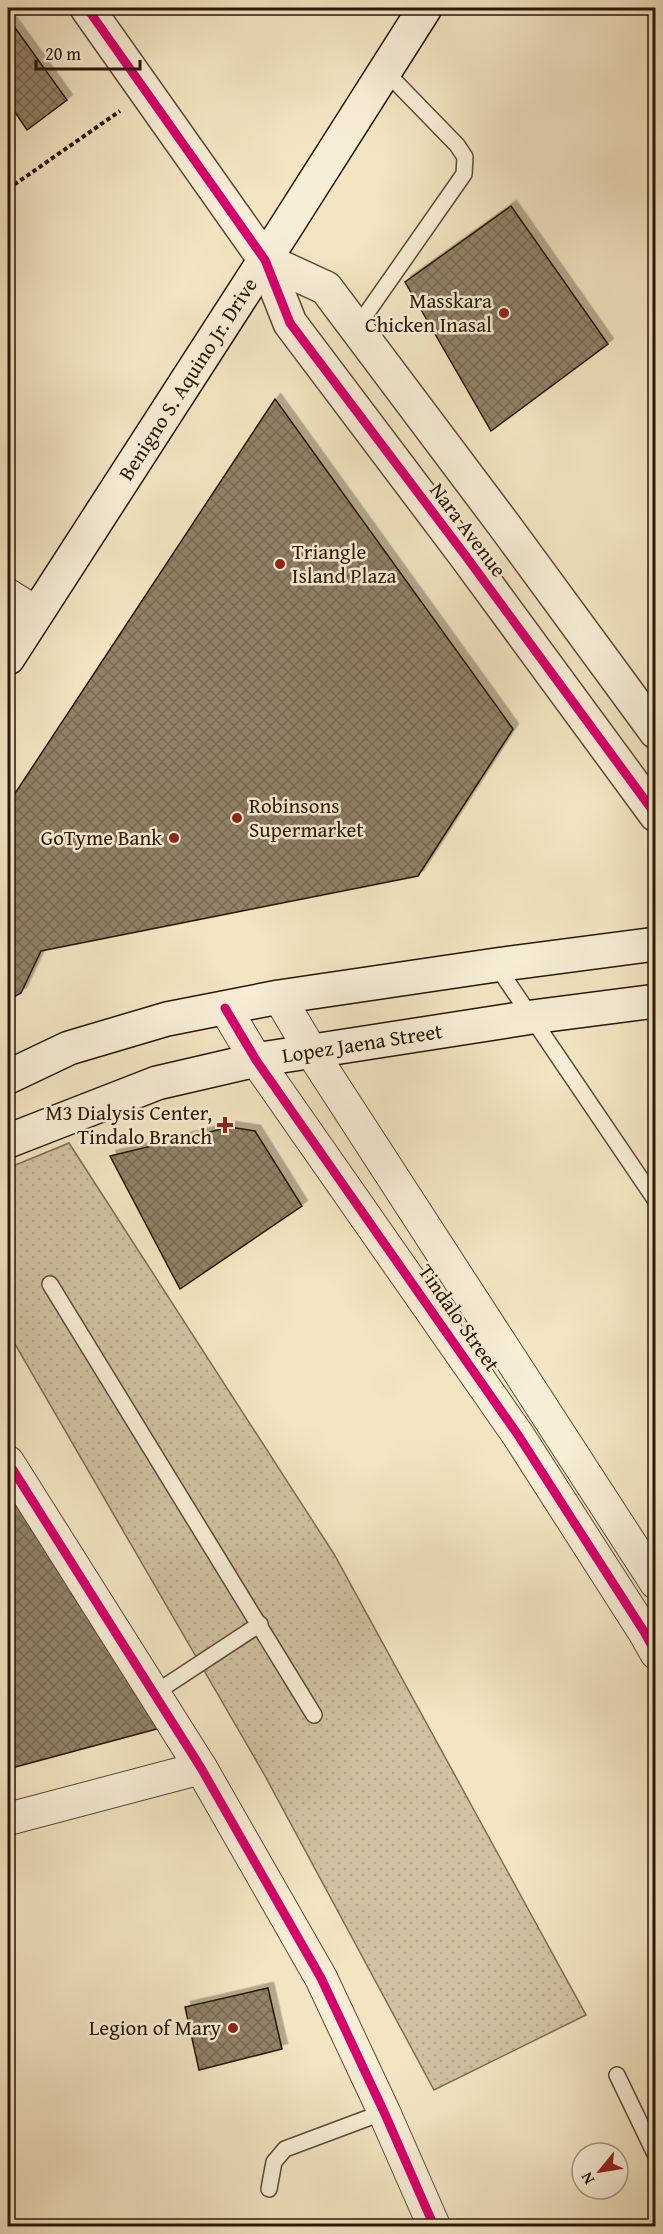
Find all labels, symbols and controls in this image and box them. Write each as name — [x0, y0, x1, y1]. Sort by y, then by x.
scale bar — [36, 33, 140, 71]
text: 20 m — [45, 40, 81, 67]
street label: Benigno S. Aquino Jr. Drive — [111, 271, 265, 486]
place label: Masskara Chicken Inasal — [365, 285, 492, 340]
marker: Masskara Chicken Inasal — [497, 306, 511, 320]
street label: Nara Avenue — [423, 476, 514, 584]
place label: Triangle Island Plaza — [292, 536, 397, 591]
marker: Triangle Island Plaza — [273, 557, 287, 571]
place label: Robinsons Supermarket — [249, 790, 364, 845]
marker: Robinsons Supermarket — [230, 811, 244, 825]
place label: GoTyme Bank — [41, 822, 162, 853]
marker: GoTyme Bank — [167, 831, 181, 845]
street label: Lopez Jaena Street — [280, 1015, 445, 1071]
place label: M3 Dialysis Center, Tindalo Branch — [45, 1097, 212, 1152]
marker: M3 Dialysis Center, Tindalo Branch — [216, 1116, 234, 1134]
street label: Tindalo Street — [411, 1258, 508, 1378]
place label: Legion of Mary — [89, 2012, 222, 2043]
marker: Legion of Mary — [226, 2021, 240, 2035]
north arrow — [570, 2141, 630, 2201]
text: N — [574, 2168, 600, 2189]

